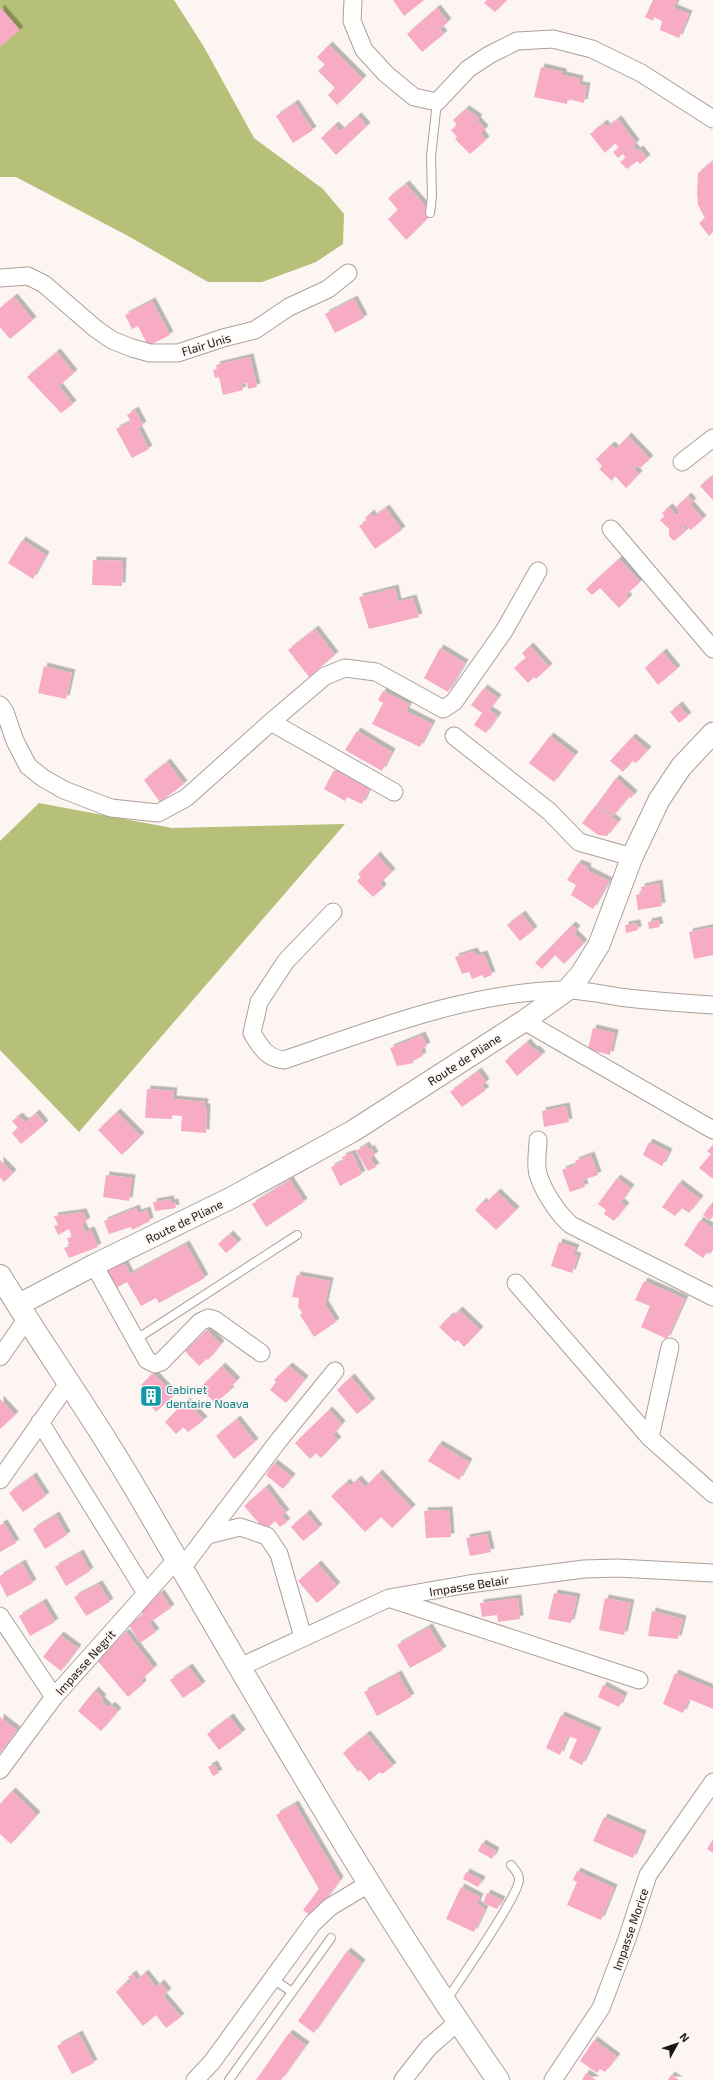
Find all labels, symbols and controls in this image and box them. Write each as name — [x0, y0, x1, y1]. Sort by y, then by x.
street label: Flair Unis — [180, 330, 232, 358]
street label: Route de Pliane — [425, 1030, 503, 1088]
street label: Route de Pliane — [143, 1196, 225, 1246]
place label: Cabinet dentaire Noava — [166, 1382, 249, 1410]
building icon: Cabinet dentaire Noava — [138, 1383, 164, 1409]
street label: Impasse Belair — [428, 1572, 510, 1598]
street label: Impasse Negrit — [52, 1626, 118, 1697]
street label: Impasse Morice — [609, 1886, 651, 1972]
north arrow — [657, 2024, 697, 2064]
text: N — [678, 2030, 693, 2045]

